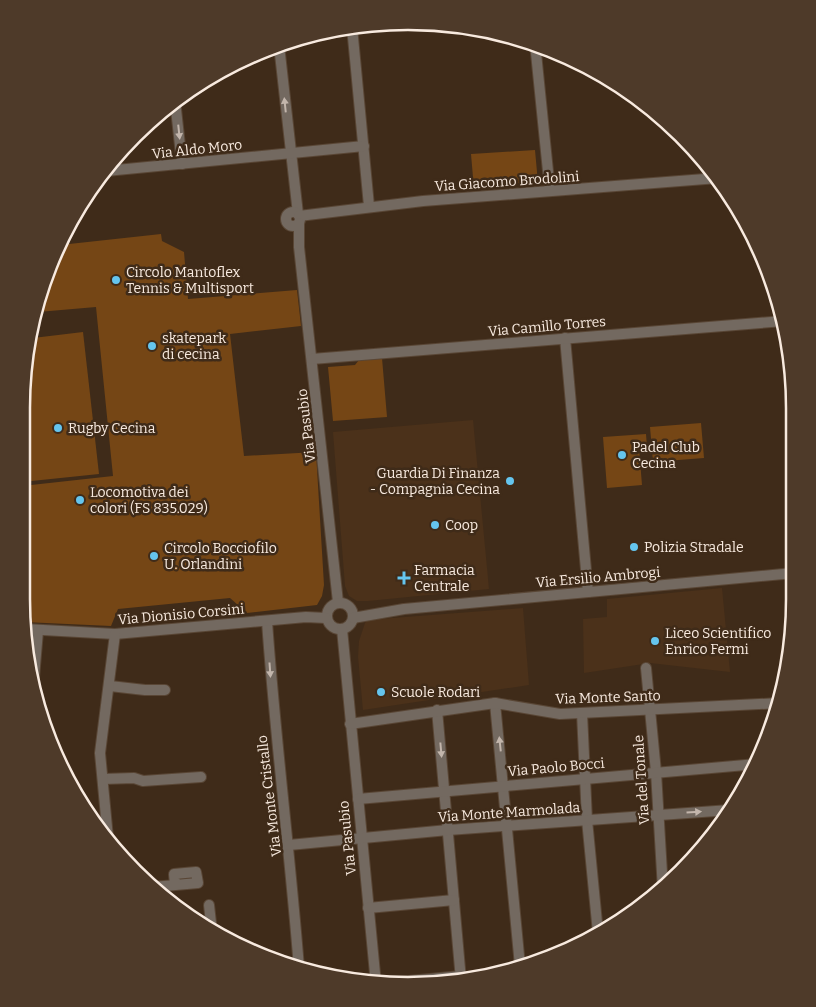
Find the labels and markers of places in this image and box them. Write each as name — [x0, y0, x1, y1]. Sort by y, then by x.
place label: Circolo Mantoflex Tennis & Multisport — [126, 264, 254, 297]
marker: Circolo Mantoflex Tennis & Multisport — [110, 274, 122, 286]
place label: skatepark di cecina — [162, 330, 226, 363]
marker: skatepark di cecina — [146, 340, 158, 352]
place label: Rugby Cecina — [68, 420, 156, 437]
marker: Rugby Cecina — [52, 422, 64, 434]
place label: Padel Club Cecina — [632, 439, 700, 472]
marker: Padel Club Cecina — [616, 449, 628, 461]
place label: Guardia Di Finanza - Compagnia Cecina — [370, 465, 500, 498]
marker: Guardia Di Finanza - Compagnia Cecina — [504, 475, 516, 487]
place label: Locomotiva dei colori (FS 835.029) — [90, 484, 208, 517]
marker: Locomotiva dei colori (FS 835.029) — [74, 494, 86, 506]
place label: Coop — [445, 517, 478, 534]
marker: Coop — [429, 519, 441, 531]
place label: Polizia Stradale — [644, 539, 744, 556]
place label: Circolo Bocciofilo U. Orlandini — [164, 540, 277, 573]
marker: Polizia Stradale — [628, 541, 640, 553]
marker: Circolo Bocciofilo U. Orlandini — [148, 550, 160, 562]
place label: Farmacia Centrale — [414, 562, 475, 595]
marker: Farmacia Centrale — [398, 572, 410, 584]
place label: Liceo Scientifico Enrico Fermi — [665, 625, 771, 658]
marker: Liceo Scientifico Enrico Fermi — [649, 635, 661, 647]
place label: Scuole Rodari — [391, 684, 480, 701]
marker: Scuole Rodari — [375, 686, 387, 698]

